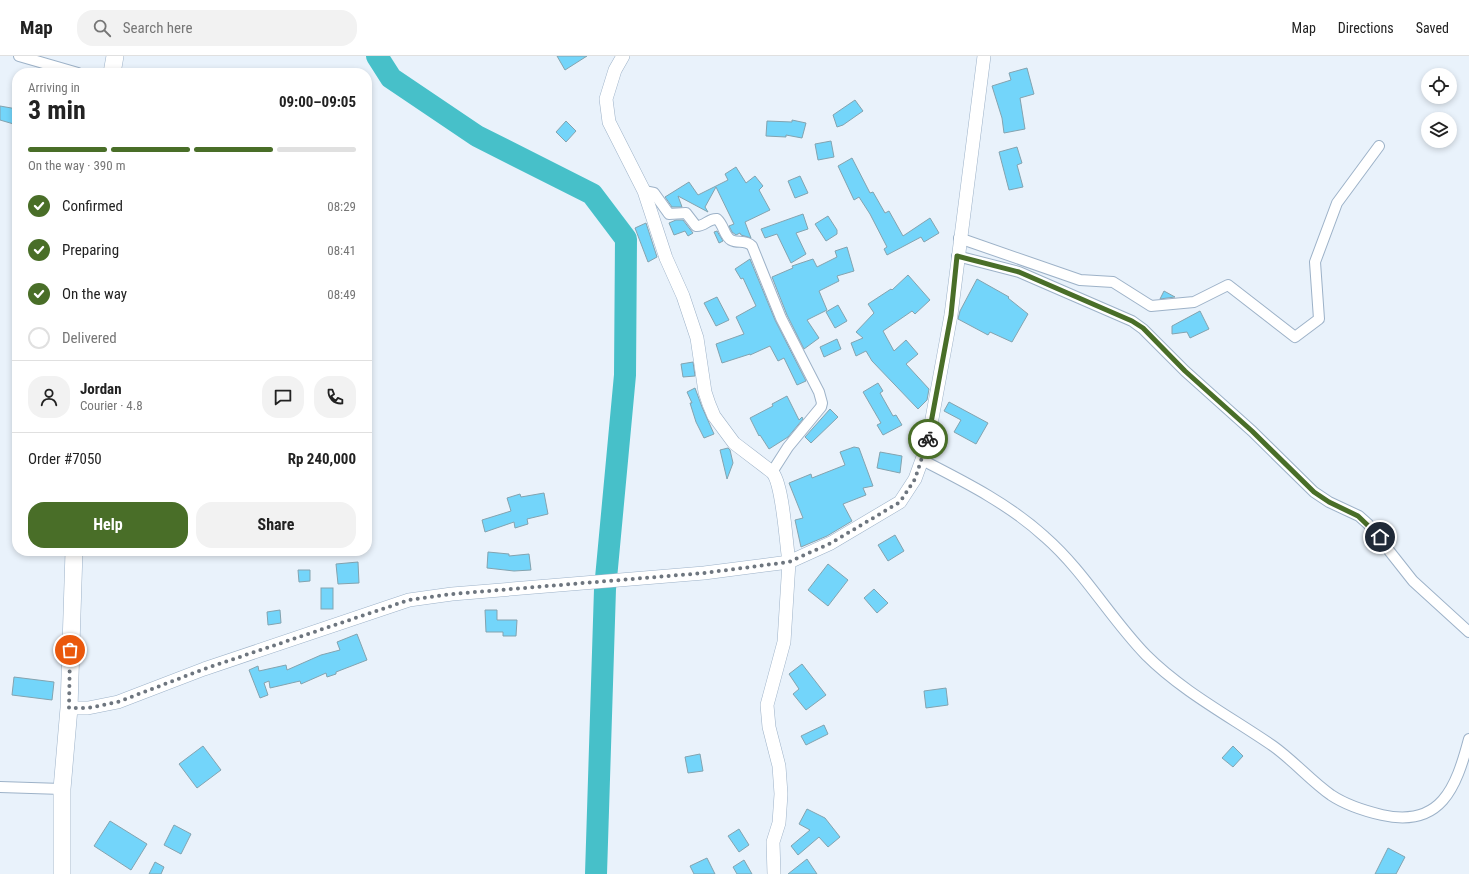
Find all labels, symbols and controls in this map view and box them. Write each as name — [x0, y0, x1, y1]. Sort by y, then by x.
search box — [77, 10, 357, 46]
text: Map — [20, 16, 53, 39]
icon: search — [91, 17, 113, 39]
text: Search here — [123, 19, 193, 37]
text: Map — [1292, 20, 1316, 36]
text: Directions — [1338, 20, 1394, 36]
text: Saved — [1416, 20, 1449, 36]
map controls — [1421, 68, 1457, 148]
button: locate — [1421, 68, 1457, 104]
text: Arriving in — [28, 80, 80, 95]
text: 09:00–09:05 — [279, 93, 356, 111]
text: 3 min — [28, 95, 86, 125]
button: layers — [1421, 112, 1457, 148]
text: On the way · 390 m — [28, 158, 125, 173]
icon: check — [28, 195, 50, 217]
text: Confirmed — [62, 197, 123, 215]
text: 08:29 — [327, 199, 356, 214]
icon: check — [28, 239, 50, 261]
text: Preparing — [62, 241, 119, 259]
text: 08:41 — [327, 243, 356, 258]
icon: check — [28, 283, 50, 305]
text: On the way — [62, 285, 127, 303]
text: 08:49 — [327, 287, 356, 302]
text: Delivered — [62, 329, 117, 347]
button: person — [28, 376, 70, 418]
button: chat — [262, 376, 304, 418]
button: phone — [314, 376, 356, 418]
text: Jordan — [80, 380, 122, 398]
text: Courier · 4.8 — [80, 398, 143, 413]
courier — [908, 419, 948, 459]
icon: bike — [917, 428, 939, 450]
text: Order #7050 — [28, 450, 102, 468]
text: Rp 240,000 — [288, 450, 356, 468]
button: Help — [28, 502, 188, 548]
button: Share — [196, 502, 356, 548]
pin — [1363, 520, 1397, 554]
icon: home — [1369, 526, 1391, 548]
pin — [53, 633, 87, 667]
icon: bag — [59, 639, 81, 661]

